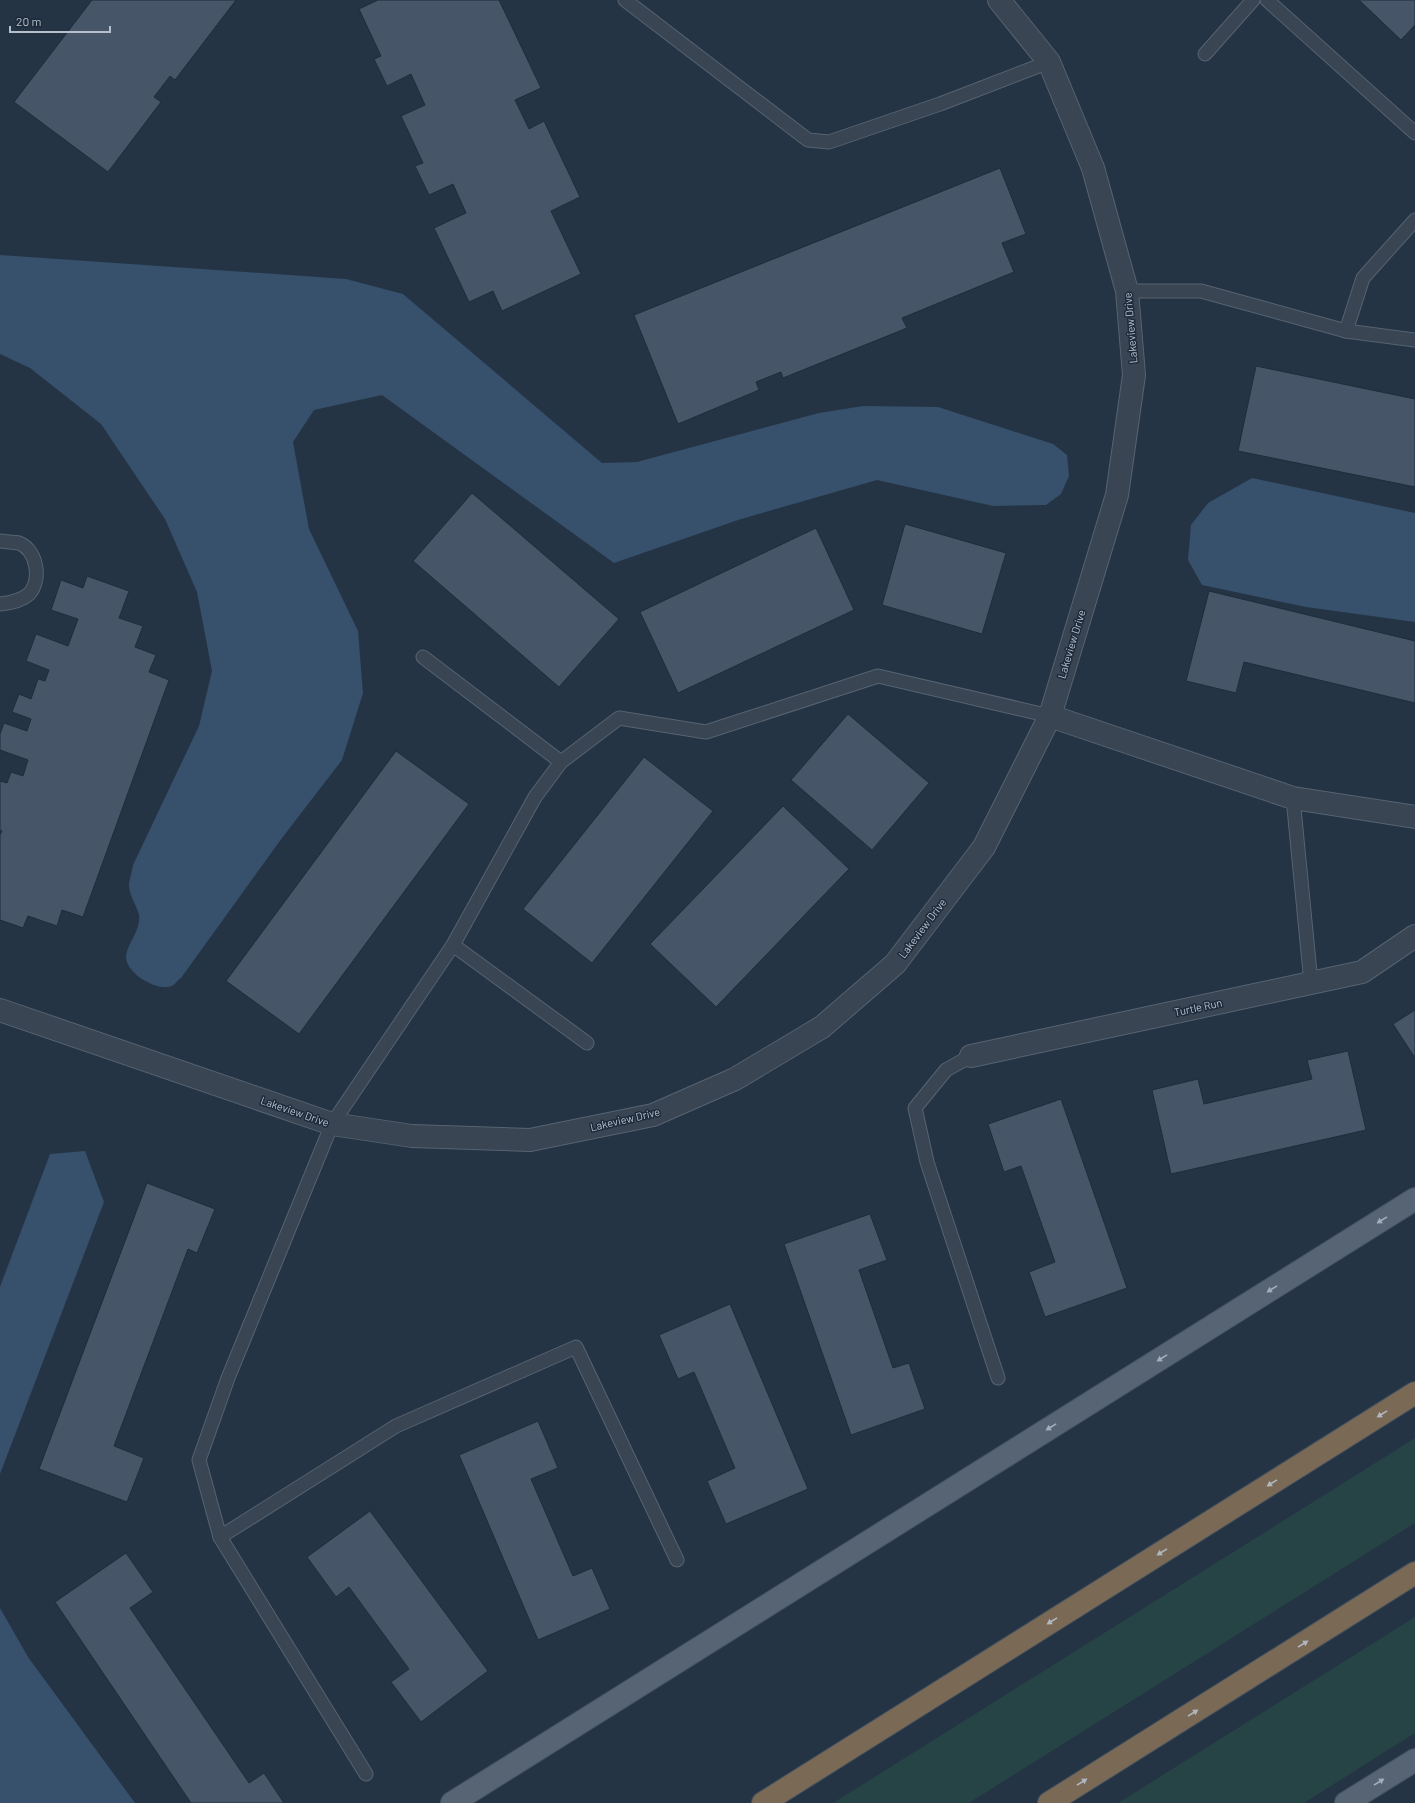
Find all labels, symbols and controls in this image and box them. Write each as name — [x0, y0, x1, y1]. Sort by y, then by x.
scale bar — [10, 8, 110, 34]
text: 20 m — [16, 14, 42, 28]
street label: Lakeview Drive — [1120, 292, 1140, 364]
street label: Lakeview Drive — [1054, 608, 1088, 680]
street label: Lakeview Drive — [895, 896, 949, 960]
street label: Turtle Run — [1173, 996, 1223, 1018]
street label: Lakeview Drive — [259, 1093, 331, 1129]
street label: Lakeview Drive — [589, 1105, 661, 1133]
one-way arrow — [1377, 1216, 1387, 1224]
one-way arrow — [1267, 1285, 1277, 1293]
one-way arrow — [1157, 1354, 1167, 1362]
one-way arrow — [1377, 1410, 1387, 1418]
one-way arrow — [1046, 1423, 1057, 1431]
one-way arrow — [1267, 1479, 1277, 1487]
one-way arrow — [1156, 1549, 1168, 1556]
one-way arrow — [1046, 1618, 1058, 1625]
one-way arrow — [1298, 1640, 1308, 1648]
one-way arrow — [1187, 1709, 1198, 1717]
one-way arrow — [1076, 1779, 1088, 1786]
one-way arrow — [1373, 1779, 1385, 1786]

